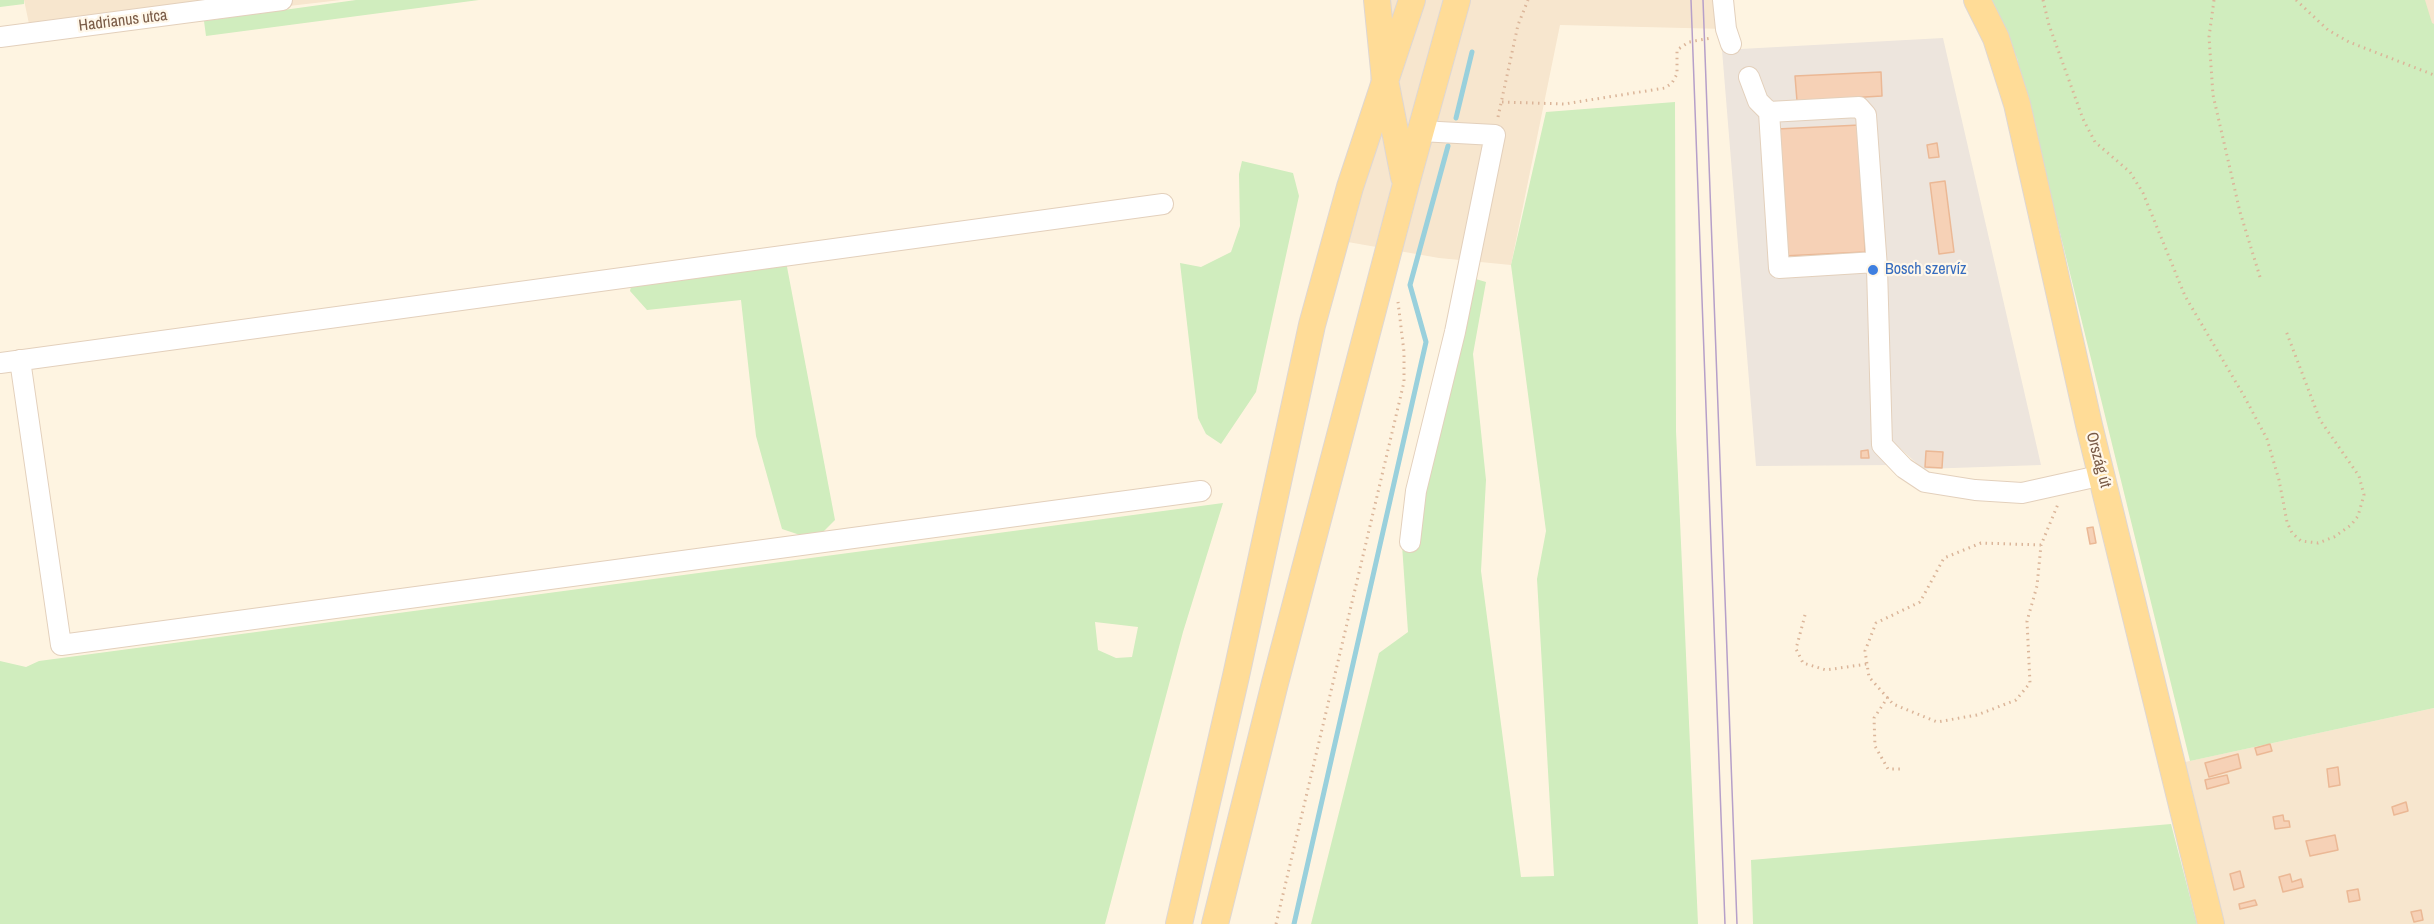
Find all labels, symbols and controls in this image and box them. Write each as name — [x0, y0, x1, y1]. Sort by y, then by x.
street label: Hadrianus utca — [78, 6, 168, 36]
place label: Bosch szervíz — [1885, 260, 1967, 280]
marker: Bosch szervíz — [1866, 263, 1880, 277]
street label: Ország út — [2081, 430, 2115, 490]

